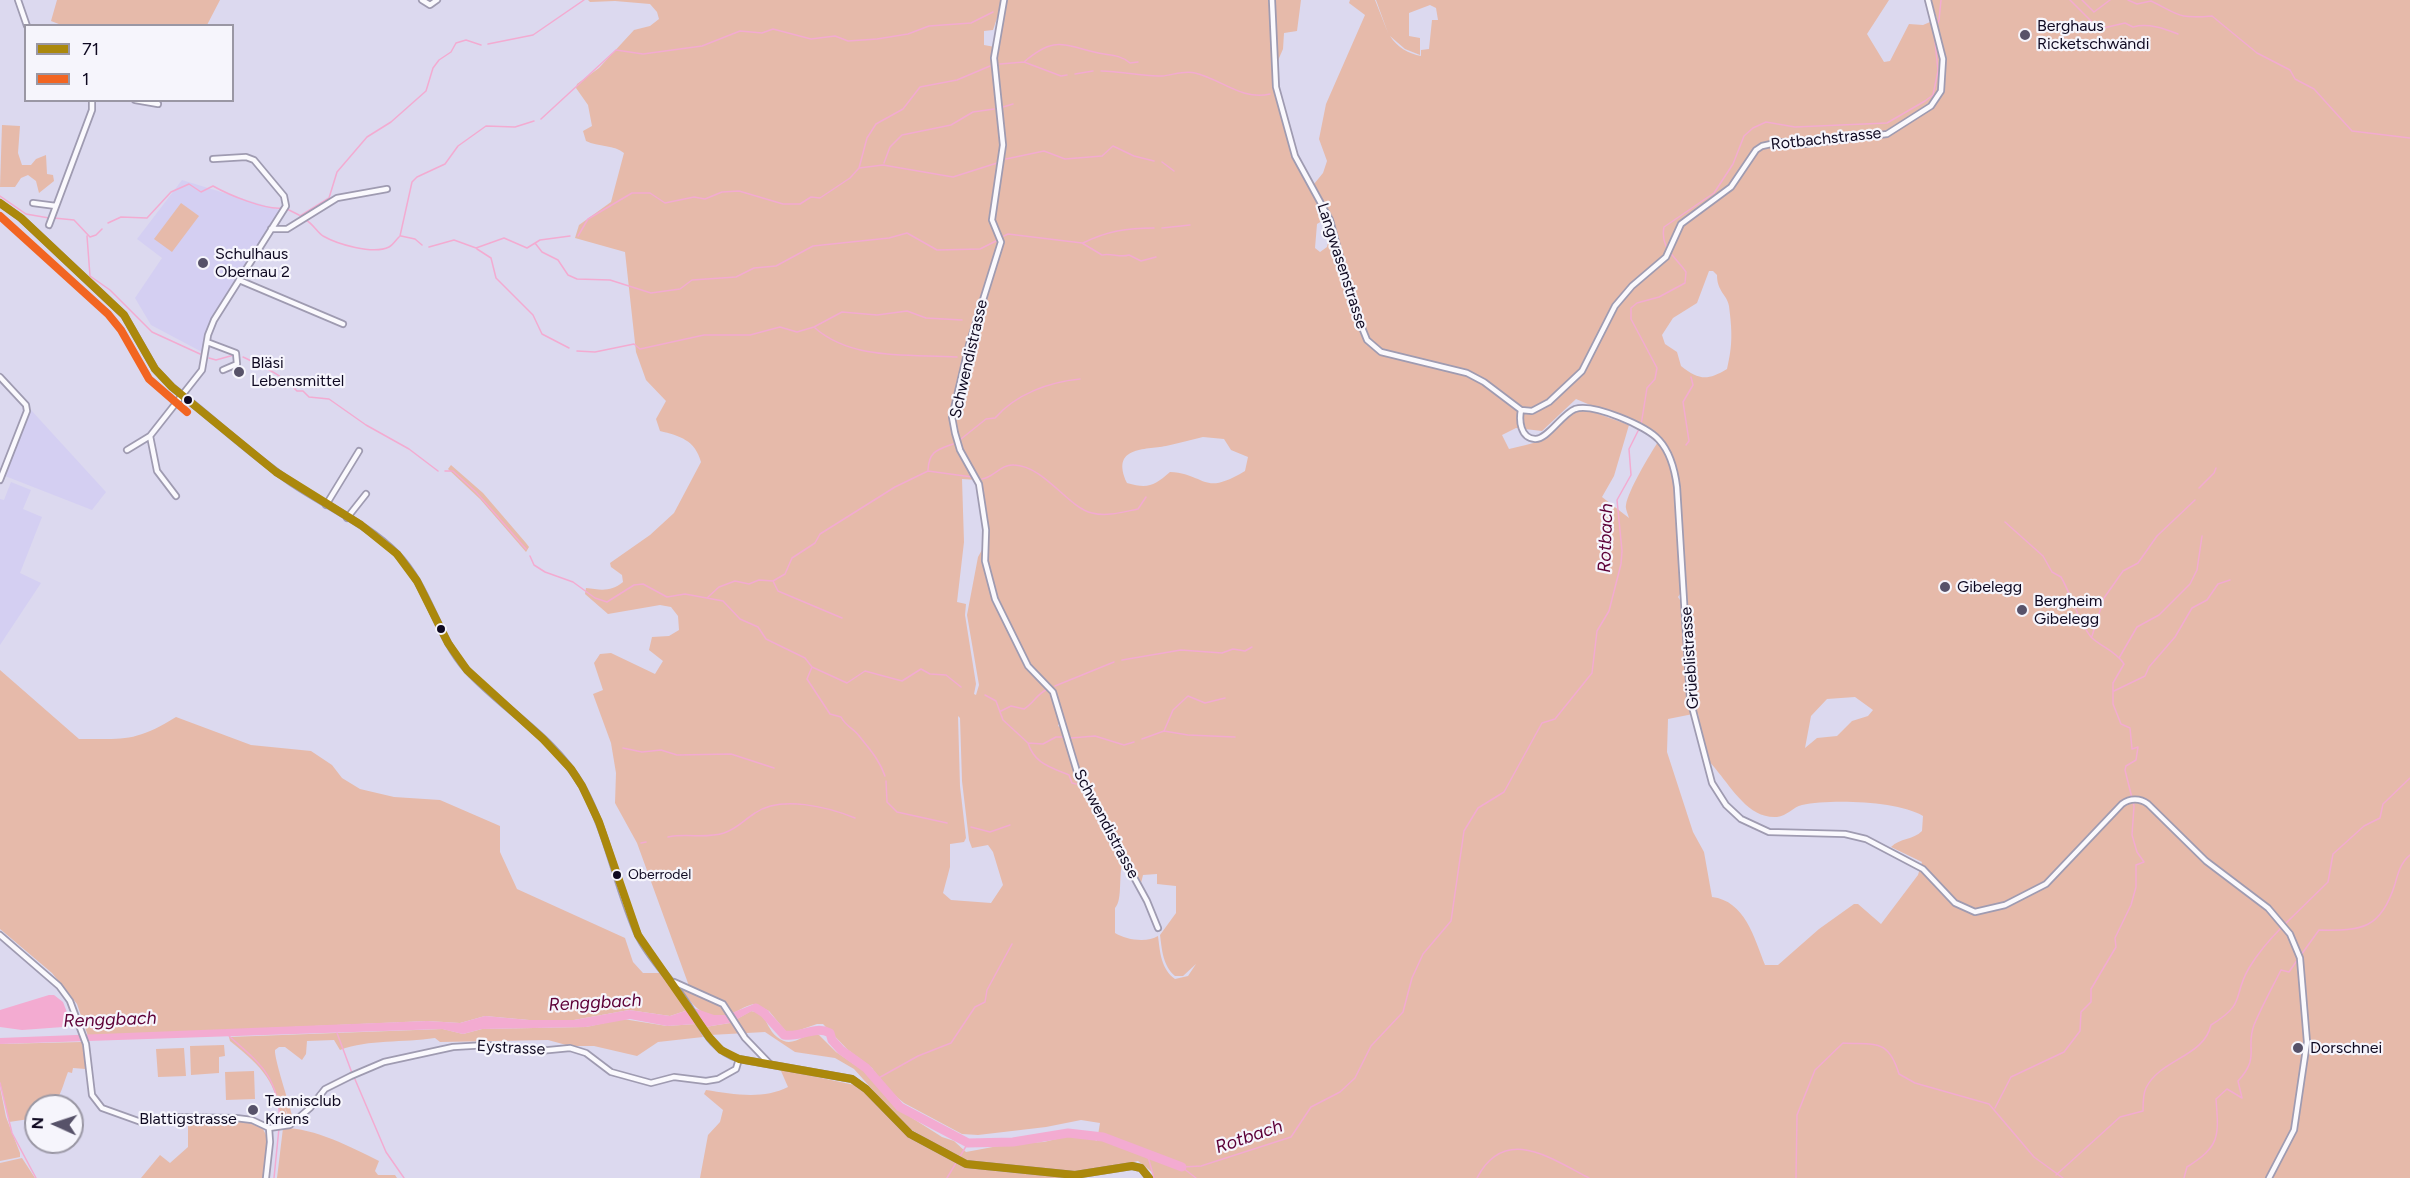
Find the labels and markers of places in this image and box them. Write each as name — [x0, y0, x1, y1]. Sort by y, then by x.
place label: Berghaus Ricketschwändi — [2037, 16, 2149, 54]
marker: Berghaus Ricketschwändi — [2018, 28, 2032, 42]
place label: Schulhaus Obernau 2 — [215, 244, 290, 282]
marker: Schulhaus Obernau 2 — [196, 256, 210, 270]
place label: Bläsi Lebensmittel — [251, 353, 344, 391]
marker: Bläsi Lebensmittel — [232, 365, 246, 379]
unlabelled marker — [182, 394, 194, 406]
place label: Gibelegg — [1957, 577, 2022, 597]
marker: Gibelegg — [1938, 580, 1952, 594]
place label: Bergheim Gibelegg — [2034, 591, 2102, 629]
marker: Bergheim Gibelegg — [2015, 603, 2029, 617]
unlabelled marker — [435, 623, 447, 635]
place label: Oberrodel — [628, 867, 691, 883]
marker: Oberrodel — [611, 869, 623, 881]
place label: Dorschnei — [2310, 1038, 2382, 1058]
marker: Dorschnei — [2291, 1041, 2305, 1055]
place label: Tennisclub Kriens — [265, 1091, 341, 1129]
marker: Tennisclub Kriens — [246, 1103, 260, 1117]

